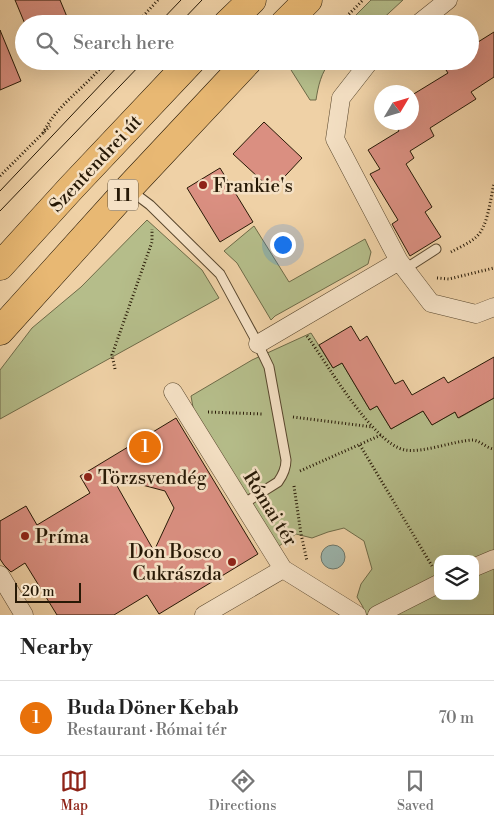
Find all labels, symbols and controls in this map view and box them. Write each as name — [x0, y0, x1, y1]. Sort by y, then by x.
search box — [15, 15, 479, 70]
icon: search — [33, 29, 61, 57]
text: Search here — [73, 31, 174, 55]
north arrow — [374, 85, 419, 130]
street label: Szentendrei út — [44, 110, 147, 217]
place label: Frankie's — [213, 174, 293, 198]
marker: Frankie's — [197, 179, 209, 191]
road number: 11 — [108, 180, 138, 210]
your location — [270, 232, 296, 258]
pin: 1 — [129, 428, 161, 466]
place label: Törzsvendég — [98, 466, 207, 490]
street label: Római tér — [238, 466, 303, 551]
marker: Törzsvendég — [82, 471, 94, 483]
place label: Príma — [35, 525, 89, 549]
marker: Príma — [19, 530, 31, 542]
place label: Don Bosco Cukrászda — [129, 540, 222, 586]
map controls — [434, 555, 479, 600]
button: layers — [434, 555, 479, 600]
marker: Don Bosco Cukrászda — [226, 556, 238, 568]
scale bar — [15, 580, 81, 603]
text: 20 m — [22, 583, 54, 601]
text: Nearby — [20, 635, 93, 661]
text: Buda Döner Kebab — [67, 696, 239, 720]
text: 1 — [32, 708, 40, 728]
text: 70 m — [438, 708, 474, 728]
text: Restaurant · Római tér — [67, 720, 227, 740]
tab: Map — [60, 767, 88, 815]
tab: Directions — [209, 767, 276, 815]
tab: Saved — [397, 767, 434, 815]

